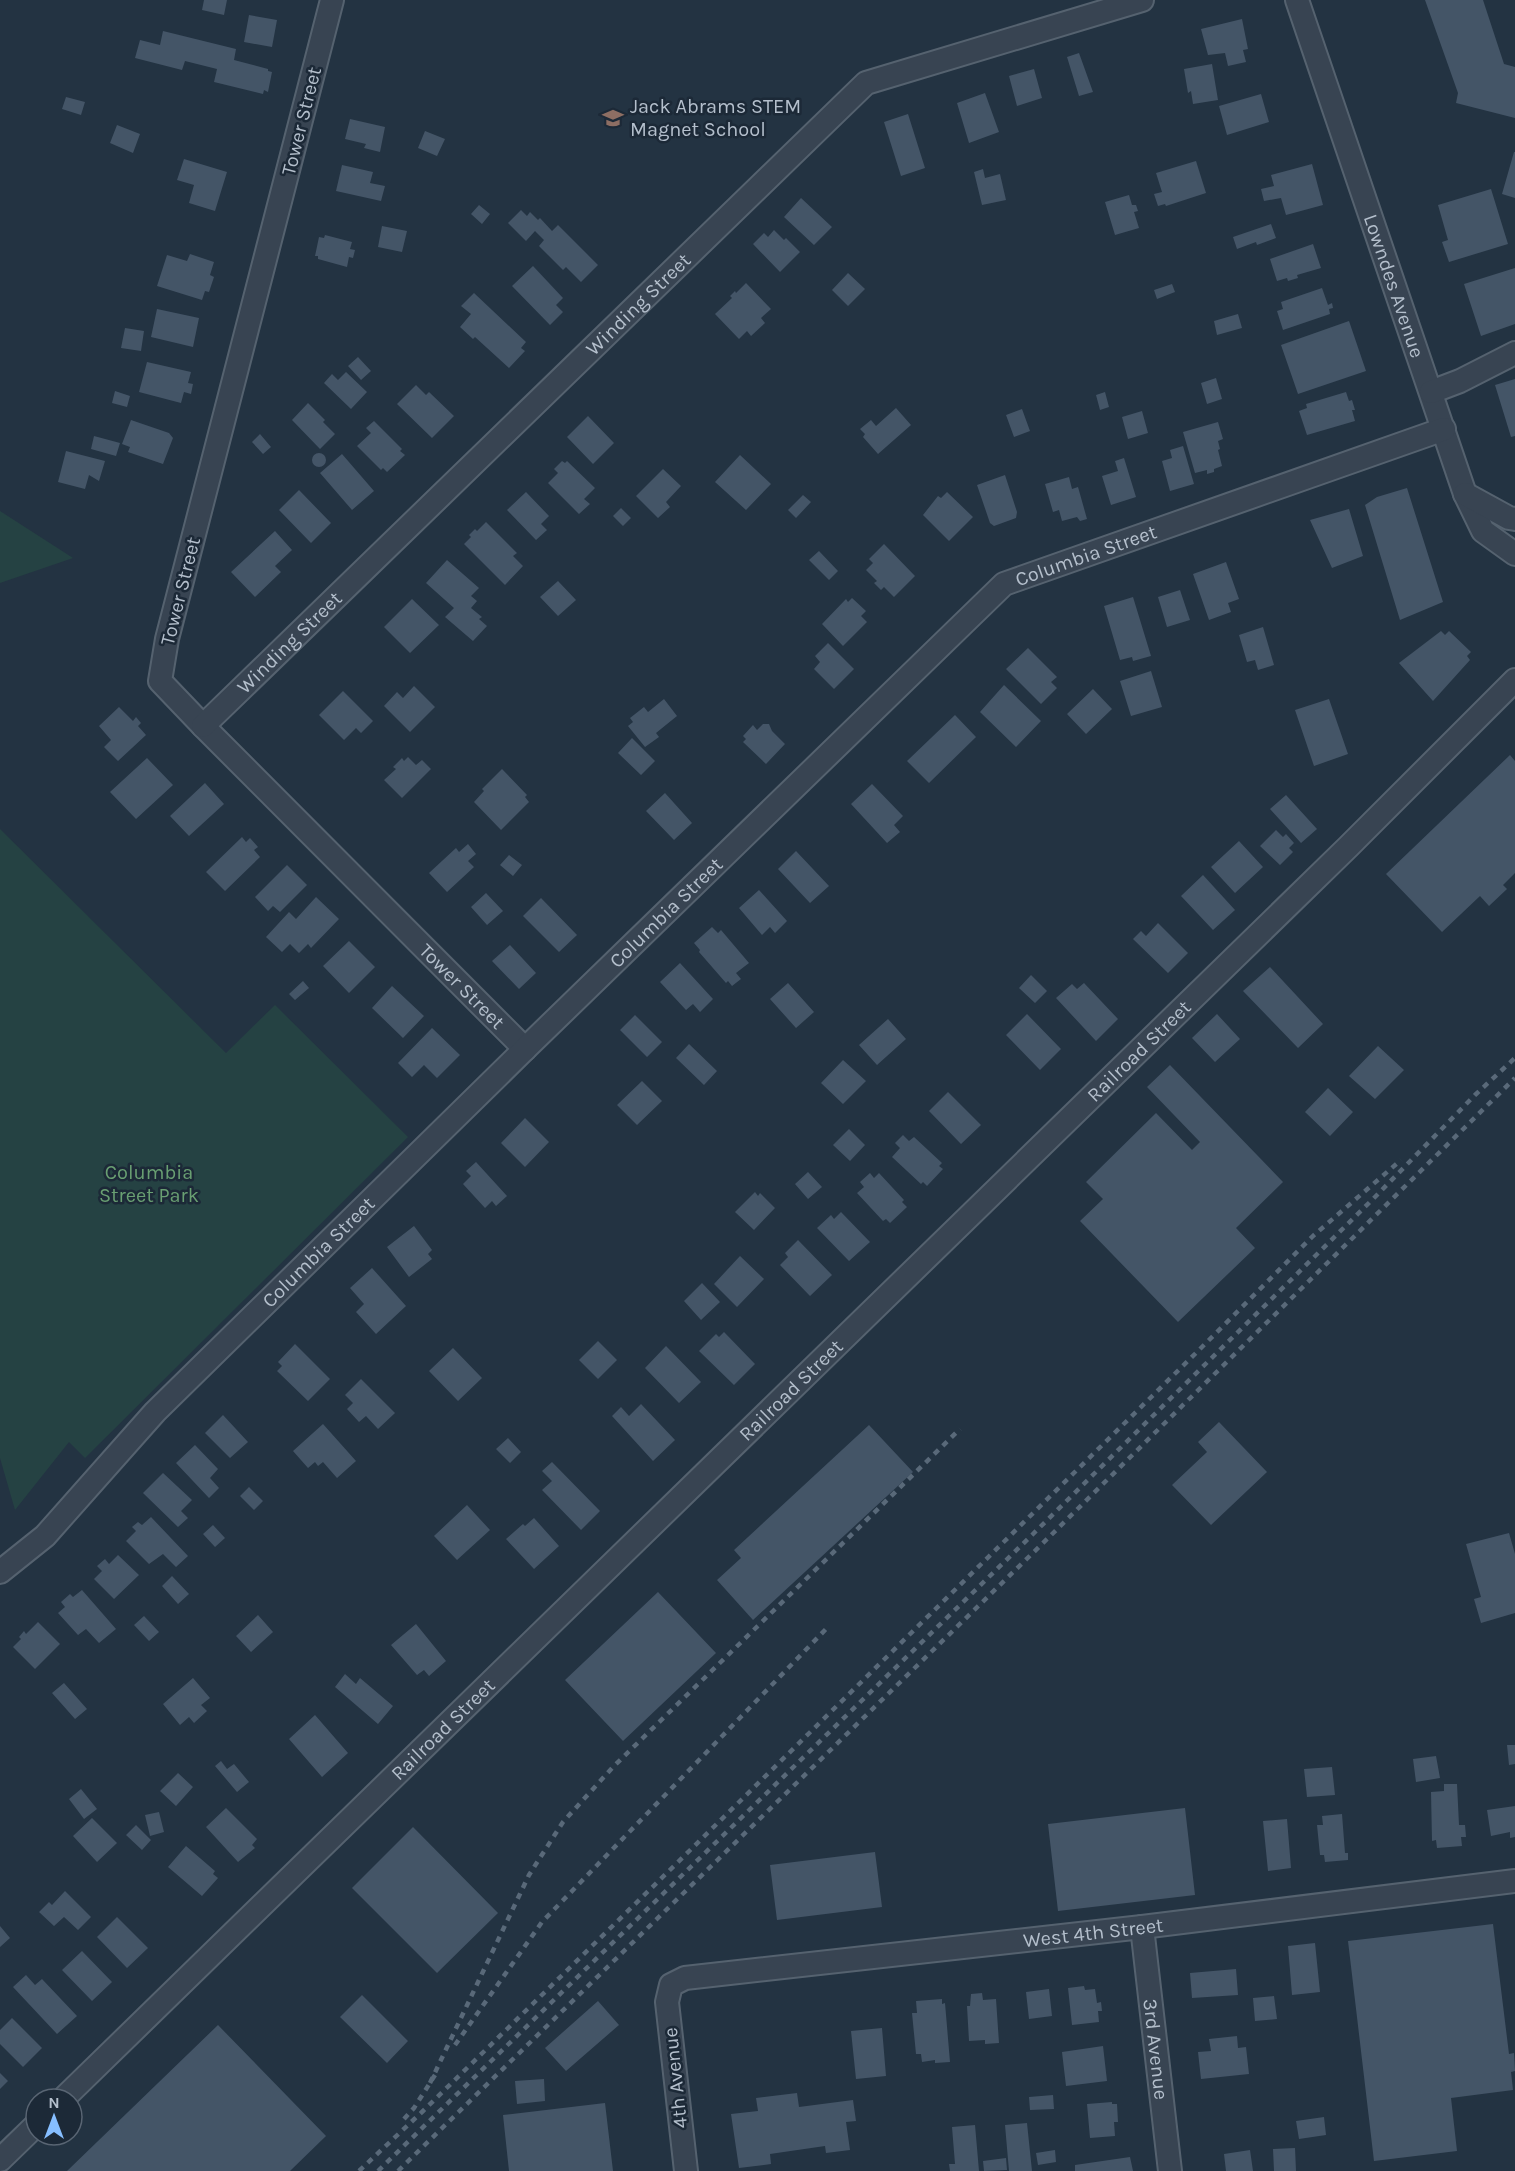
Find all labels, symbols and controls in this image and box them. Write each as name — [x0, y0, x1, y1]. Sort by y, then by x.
street label: Tower Street — [277, 64, 326, 178]
place label: Jack Abrams STEM Magnet School — [630, 95, 801, 141]
school or university icon: Jack Abrams STEM Magnet School — [601, 106, 625, 130]
street label: Lowndes Avenue — [1359, 211, 1429, 361]
street label: Winding Street — [581, 248, 696, 360]
street label: Columbia Street — [1012, 520, 1160, 591]
street label: Tower Street — [156, 534, 205, 648]
street label: Winding Street — [232, 587, 347, 699]
street label: Columbia Street — [605, 852, 728, 973]
street label: Tower Street — [415, 939, 510, 1034]
street label: Railroad Street — [1083, 995, 1196, 1107]
park label: Columbia Street Park — [99, 1161, 199, 1207]
street label: Columbia Street — [258, 1192, 380, 1312]
street label: Railroad Street — [734, 1334, 848, 1446]
street label: Railroad Street — [386, 1674, 500, 1785]
street label: West 4th Street — [1022, 1913, 1165, 1952]
street label: 3rd Avenue — [1138, 1998, 1173, 2101]
street label: 4th Avenue — [659, 2026, 692, 2130]
north arrow — [24, 2087, 84, 2147]
text: N — [48, 2093, 60, 2112]

